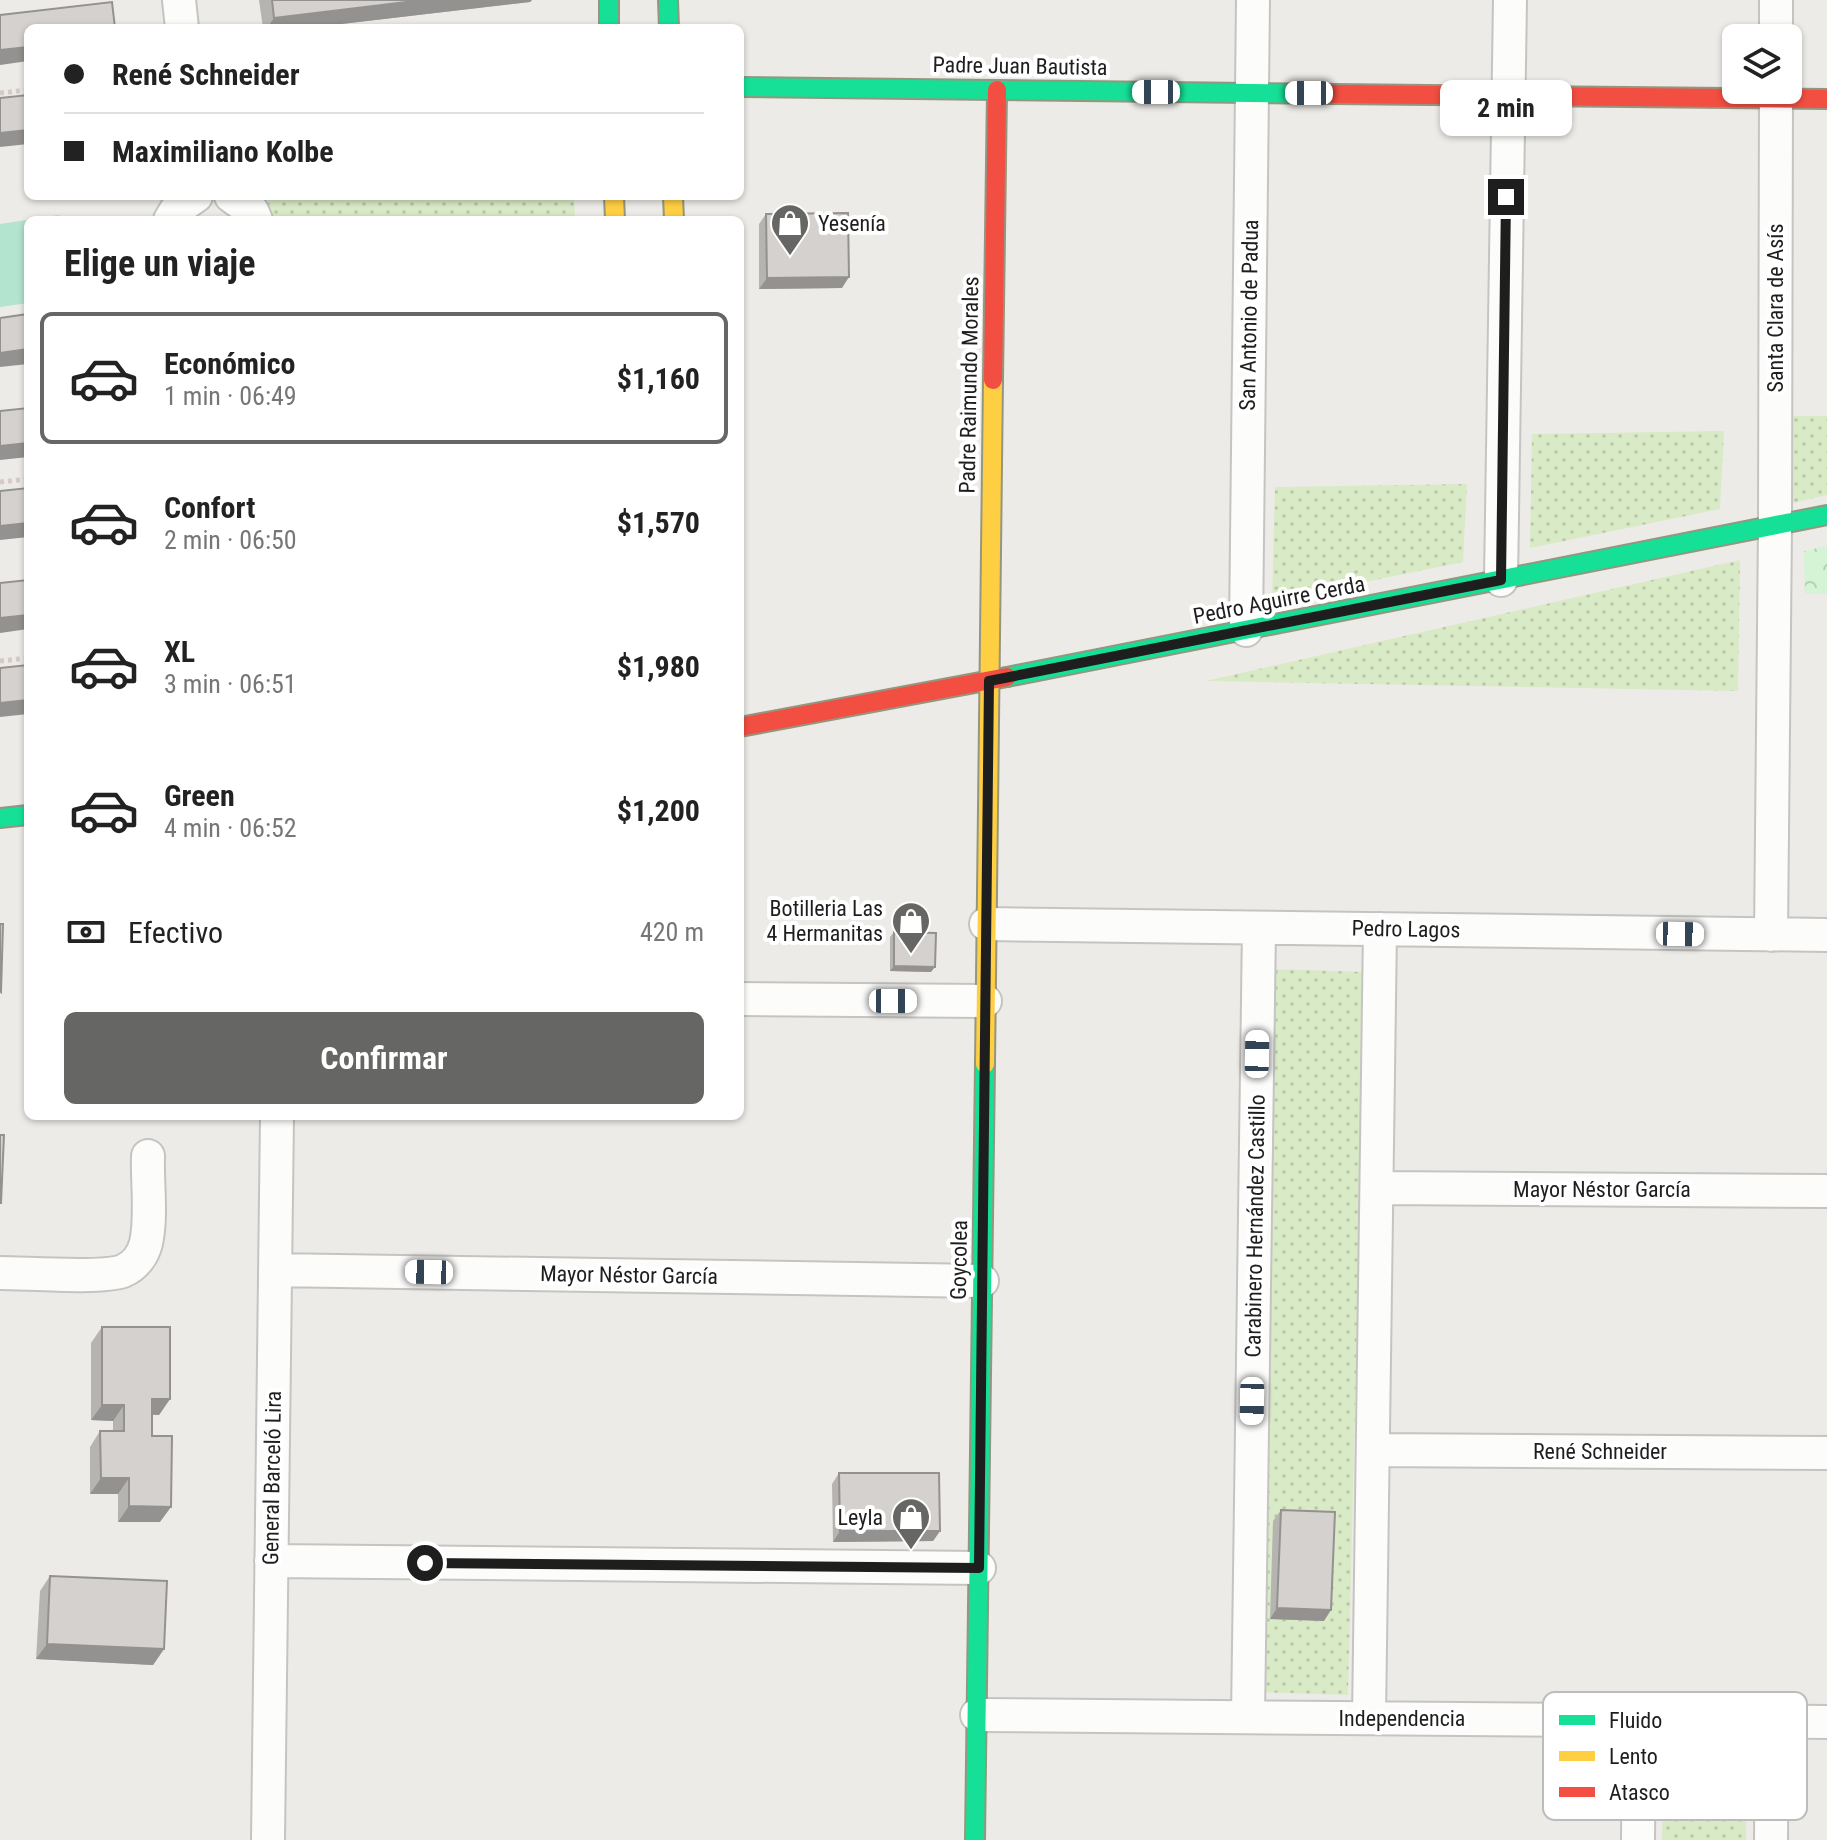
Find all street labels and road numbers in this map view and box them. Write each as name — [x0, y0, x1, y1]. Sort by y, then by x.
street label: Padre Juan Bautista — [932, 52, 1108, 80]
street label: San Antonio de Padua — [1235, 219, 1263, 411]
street label: Santa Clara de Asís — [1763, 224, 1788, 392]
street label: Padre Raimundo Morales — [955, 276, 983, 494]
street label: Pedro Aguirre Cerda — [1191, 571, 1367, 629]
street label: Pedro Lagos — [1351, 916, 1461, 942]
street label: Carabinero Hernández Castillo — [1240, 1094, 1270, 1358]
street label: Mayor Néstor García — [1513, 1177, 1691, 1202]
street label: Goycolea — [946, 1220, 972, 1300]
street label: Mayor Néstor García — [540, 1261, 718, 1289]
street label: General Barceló Lira — [258, 1391, 286, 1565]
street label: René Schneider — [1533, 1439, 1667, 1464]
street label: Independencia — [1339, 1706, 1465, 1731]

